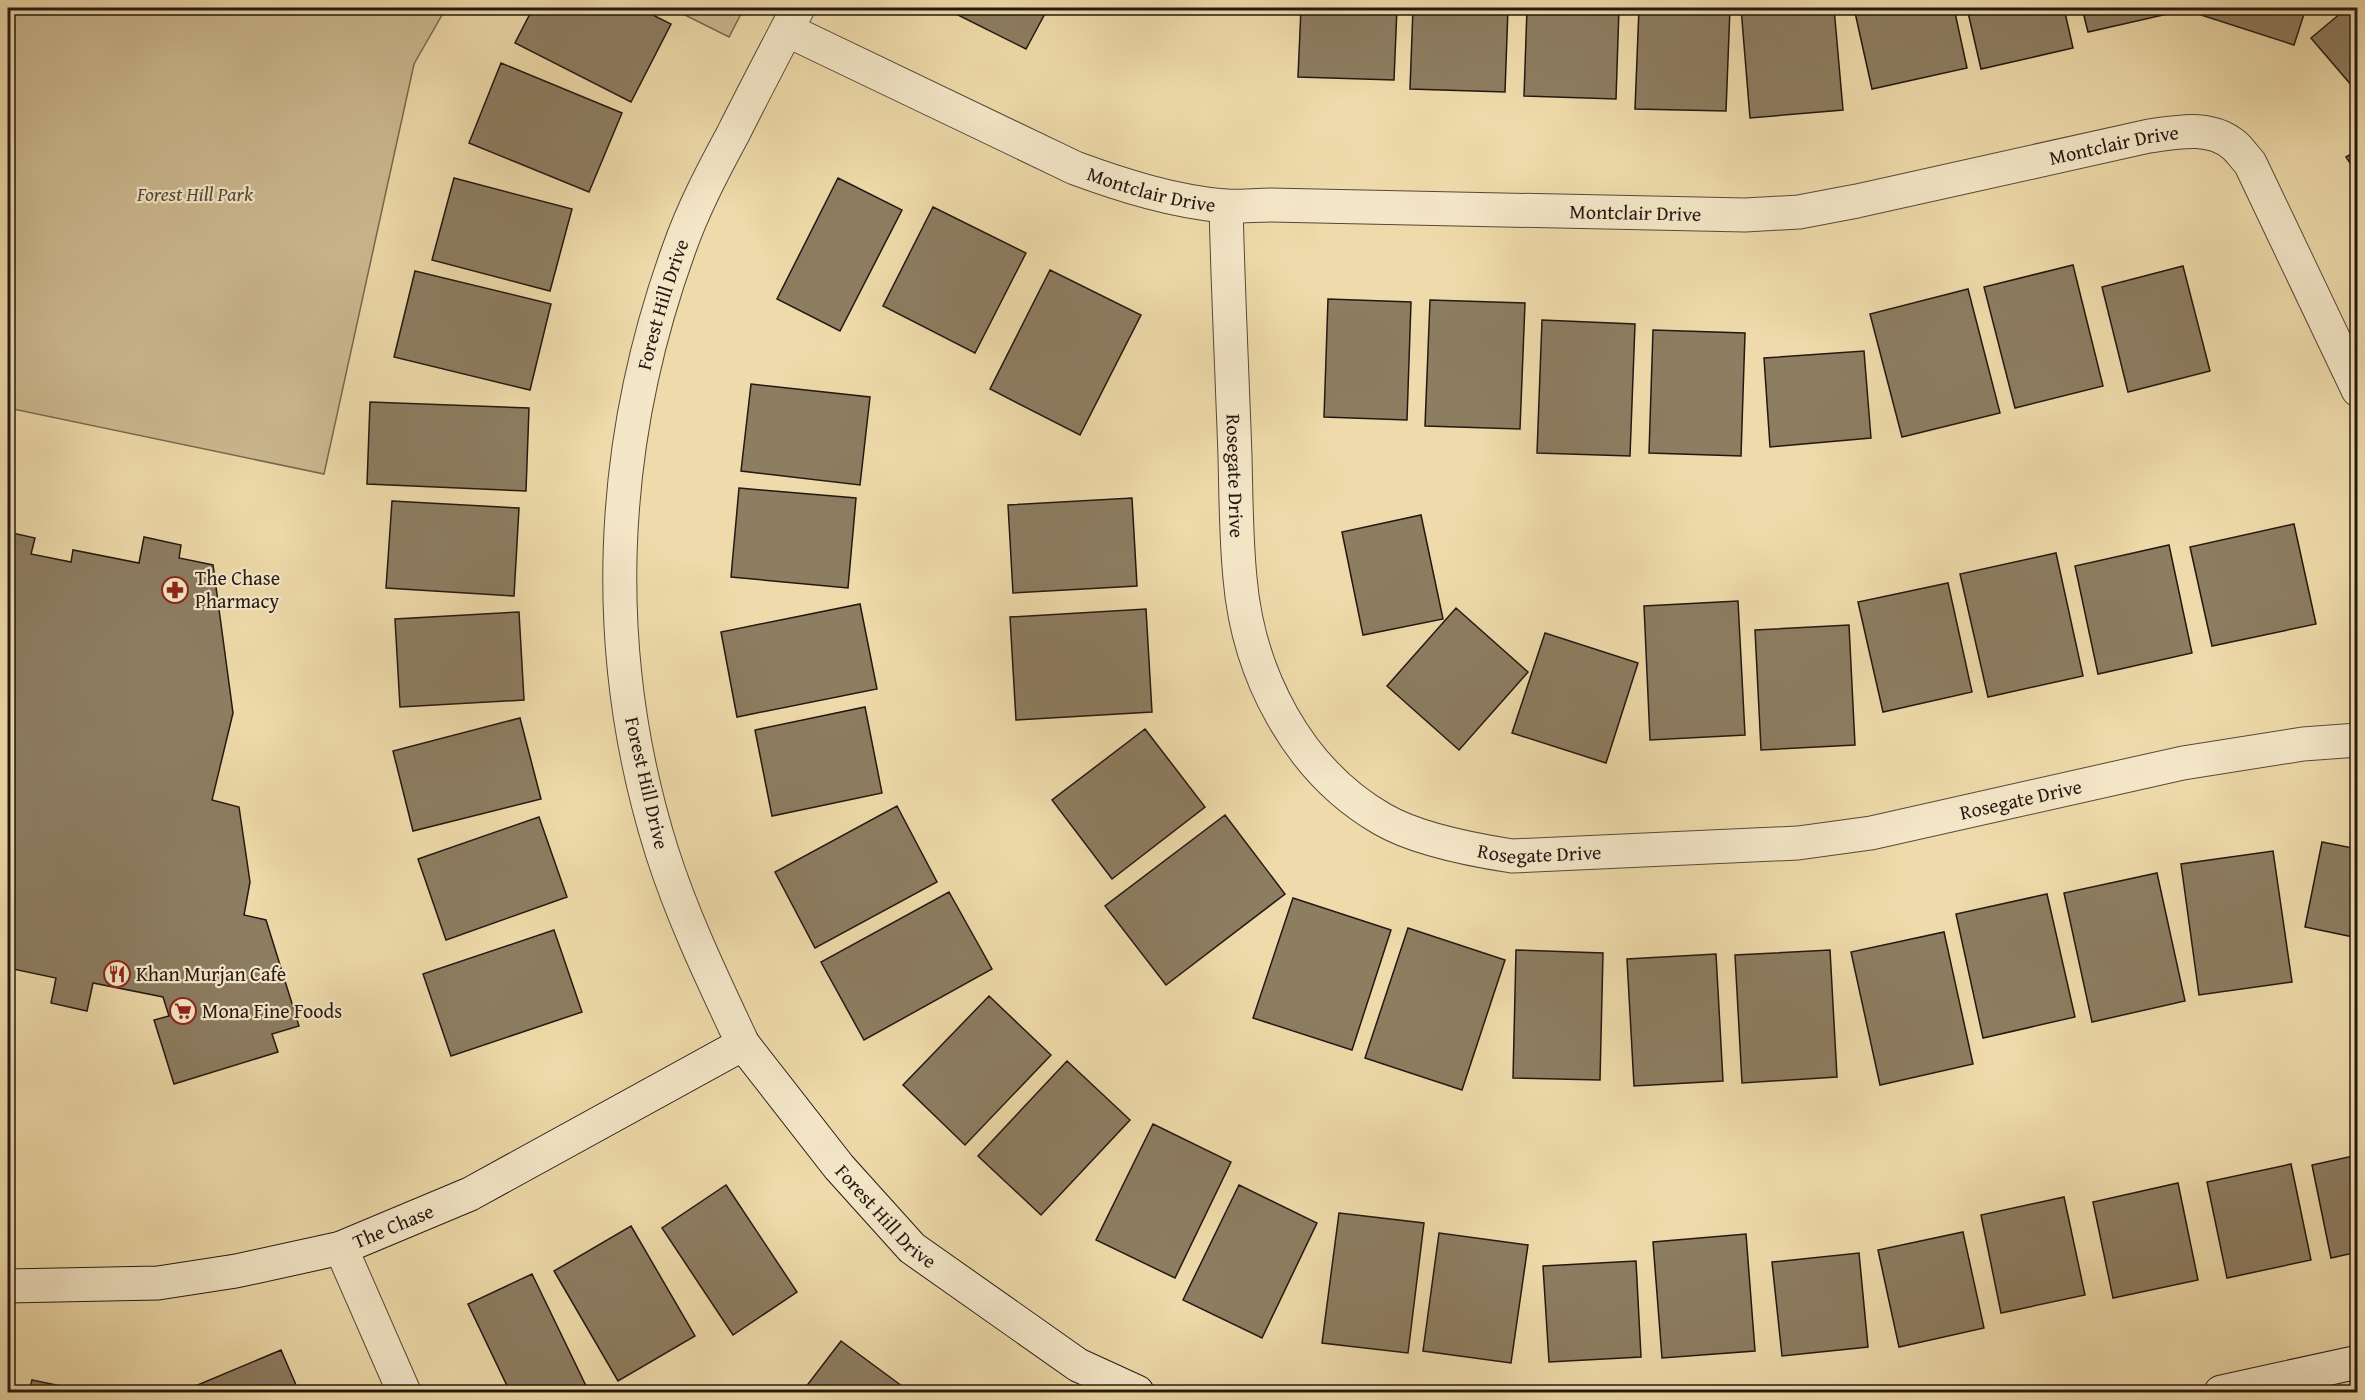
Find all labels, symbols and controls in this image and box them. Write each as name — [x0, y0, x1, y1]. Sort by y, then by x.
street label: Montclair Drive — [2046, 117, 2180, 172]
street label: Montclair Drive — [1083, 159, 1217, 219]
park label: Forest Hill Park — [136, 179, 254, 208]
street label: Montclair Drive — [1569, 196, 1702, 228]
street label: Forest Hill Drive — [629, 235, 696, 373]
street label: Rosegate Drive — [1219, 413, 1252, 539]
place label: The Chase Pharmacy — [195, 563, 280, 615]
pharmacy icon: The Chase Pharmacy — [160, 575, 190, 605]
street label: Forest Hill Drive — [618, 714, 677, 852]
street label: Rosegate Drive — [1957, 771, 2084, 827]
street label: Rosegate Drive — [1475, 835, 1602, 871]
restaurant icon: Khan Murjan Cafe — [102, 959, 132, 989]
place label: Khan Murjan Cafe — [136, 959, 286, 988]
supermarket icon: Mona Fine Foods — [168, 996, 198, 1026]
place label: Mona Fine Foods — [202, 996, 342, 1025]
street label: Forest Hill Drive — [829, 1157, 943, 1275]
street label: The Chase — [348, 1196, 438, 1256]

